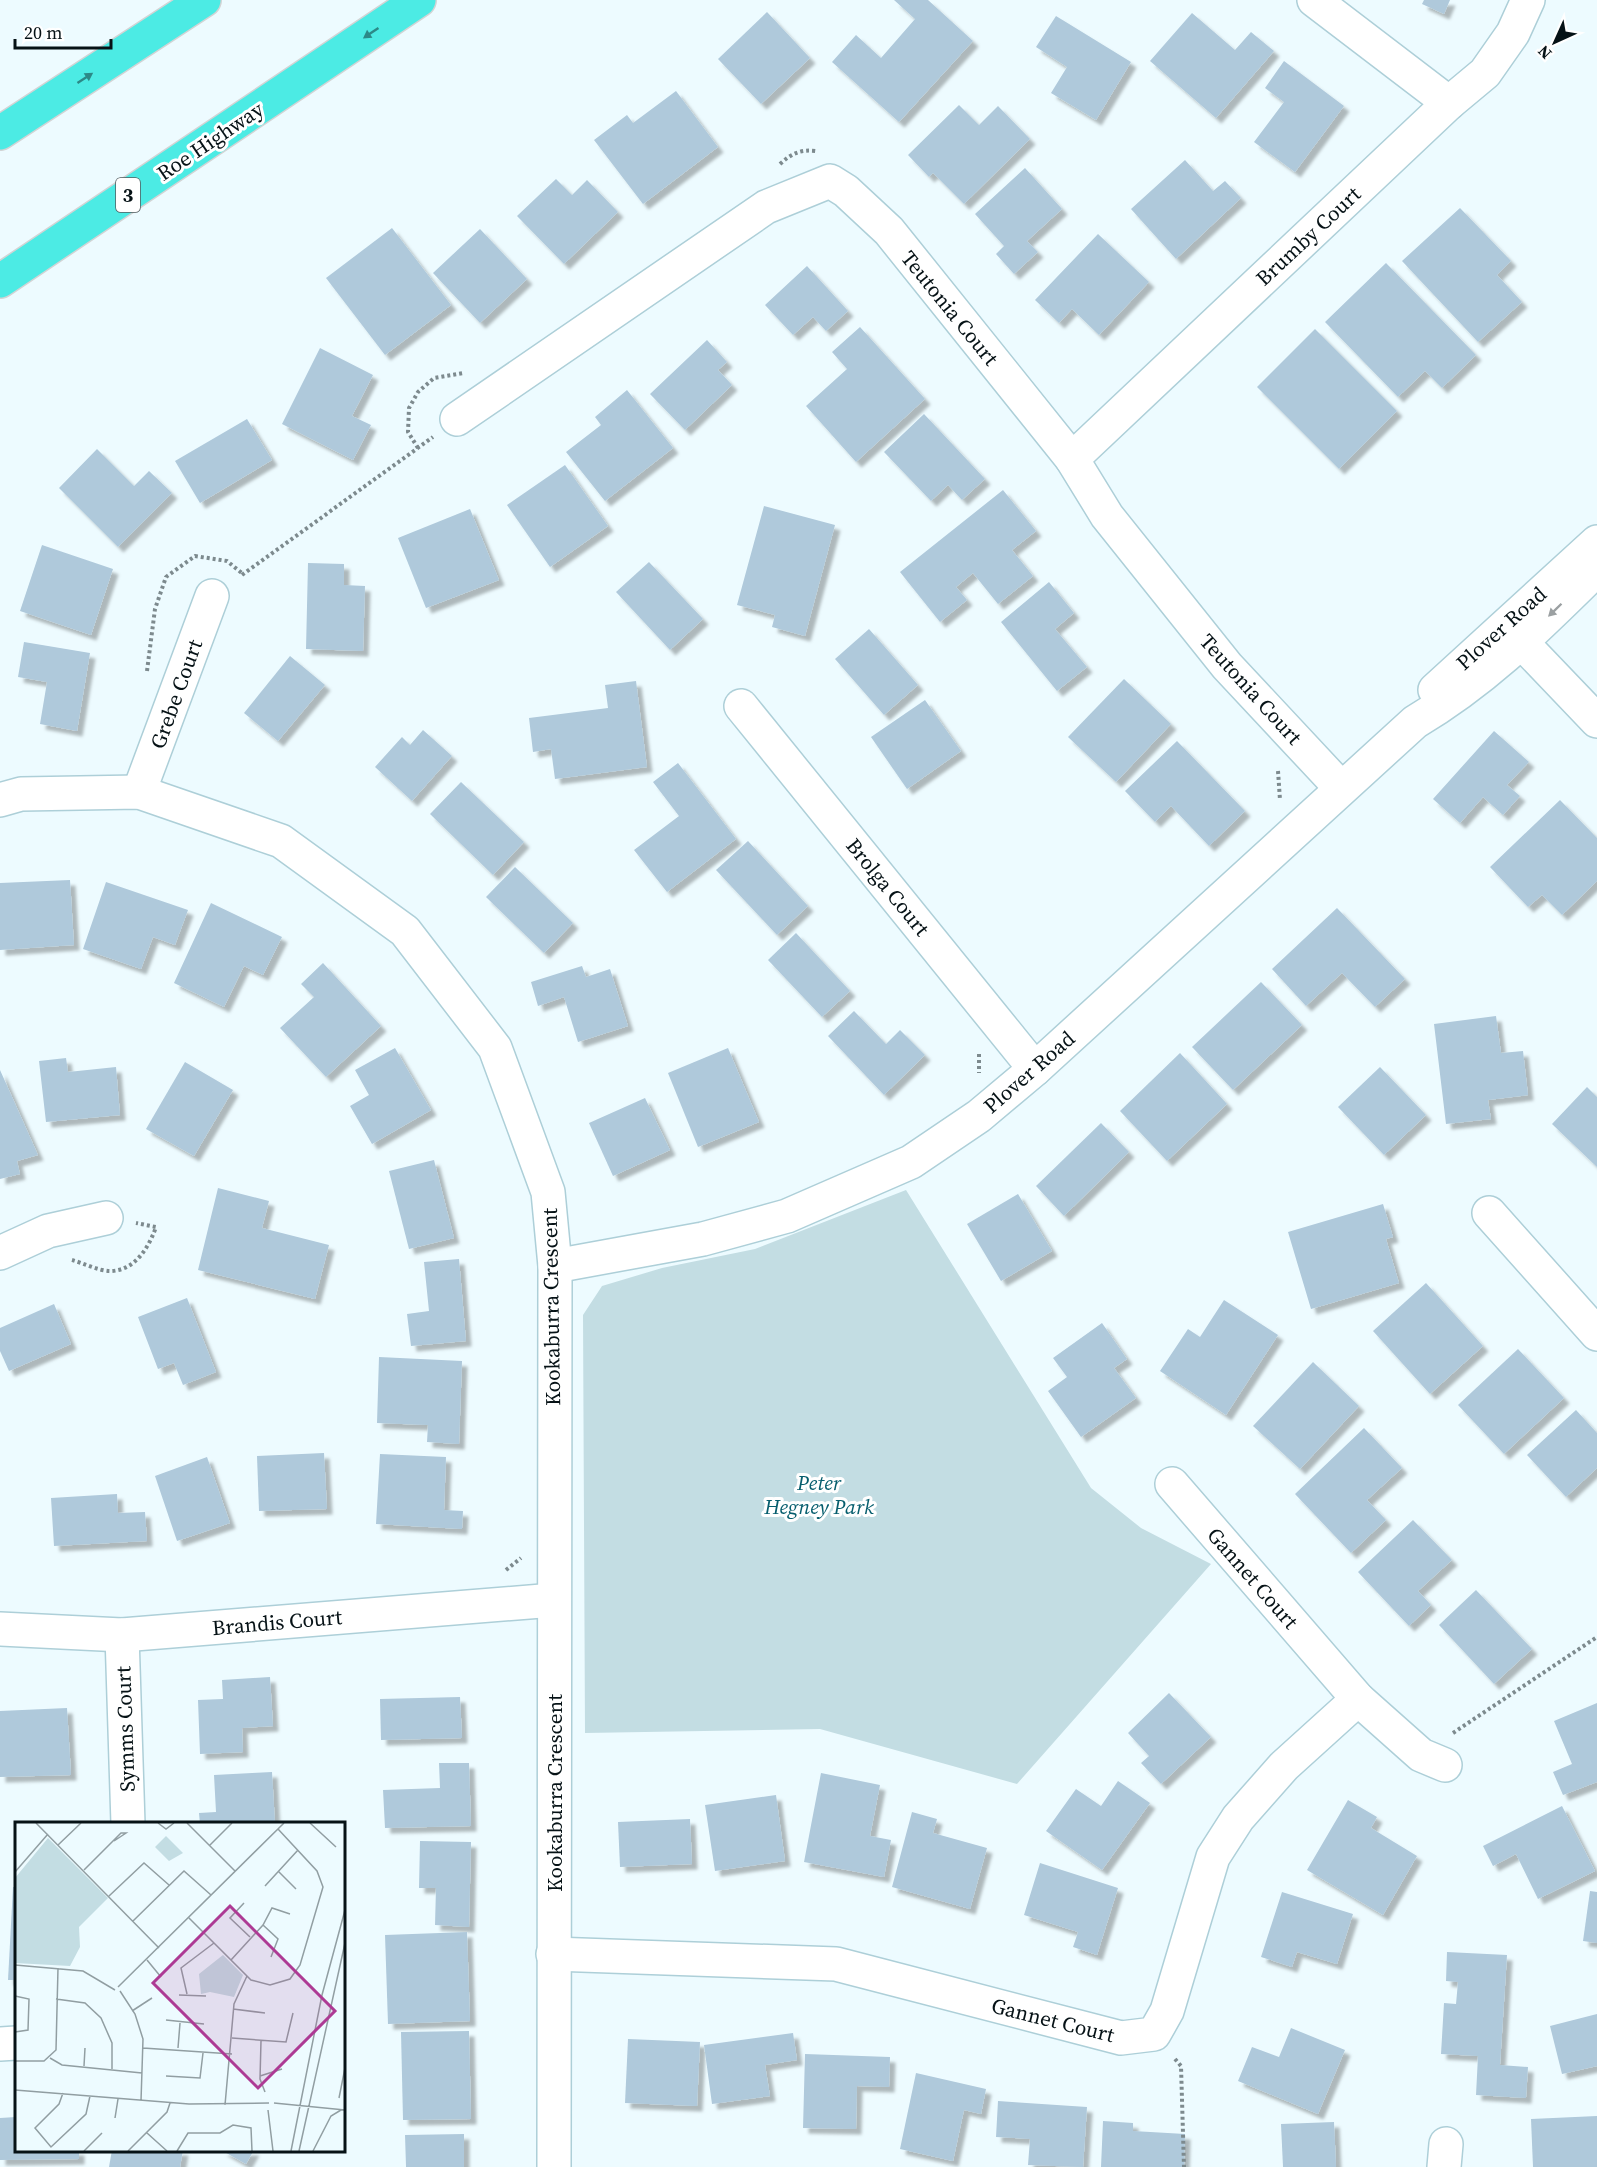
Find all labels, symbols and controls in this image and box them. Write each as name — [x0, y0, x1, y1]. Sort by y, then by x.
scale bar — [15, 12, 111, 50]
north arrow — [1525, 12, 1585, 72]
text: 20 m — [24, 20, 62, 45]
one-way arrow — [363, 27, 379, 38]
text: N — [1532, 40, 1556, 65]
one-way arrow — [77, 73, 93, 84]
street label: Roe Highway — [151, 94, 269, 187]
road number: 3 — [116, 178, 140, 212]
street label: Brumby Court — [1249, 180, 1367, 292]
street label: Teutonia Court — [895, 244, 1005, 372]
street label: Plover Road — [1450, 580, 1553, 676]
one-way arrow — [1548, 603, 1563, 617]
street label: Teutonia Court — [1193, 627, 1309, 751]
street label: Grebe Court — [143, 635, 209, 753]
street label: Brolga Court — [840, 832, 937, 942]
street label: Plover Road — [977, 1024, 1081, 1120]
street label: Kookaburra Crescent — [535, 1208, 567, 1406]
park label: Peter Hegney Park — [763, 1468, 874, 1521]
street label: Gannet Court — [1201, 1521, 1305, 1635]
street label: Brandis Court — [211, 1602, 343, 1642]
street label: Symms Court — [108, 1665, 142, 1792]
street label: Kookaburra Crescent — [540, 1694, 569, 1892]
inset map — [15, 1822, 345, 2152]
street label: Gannet Court — [988, 1991, 1118, 2049]

